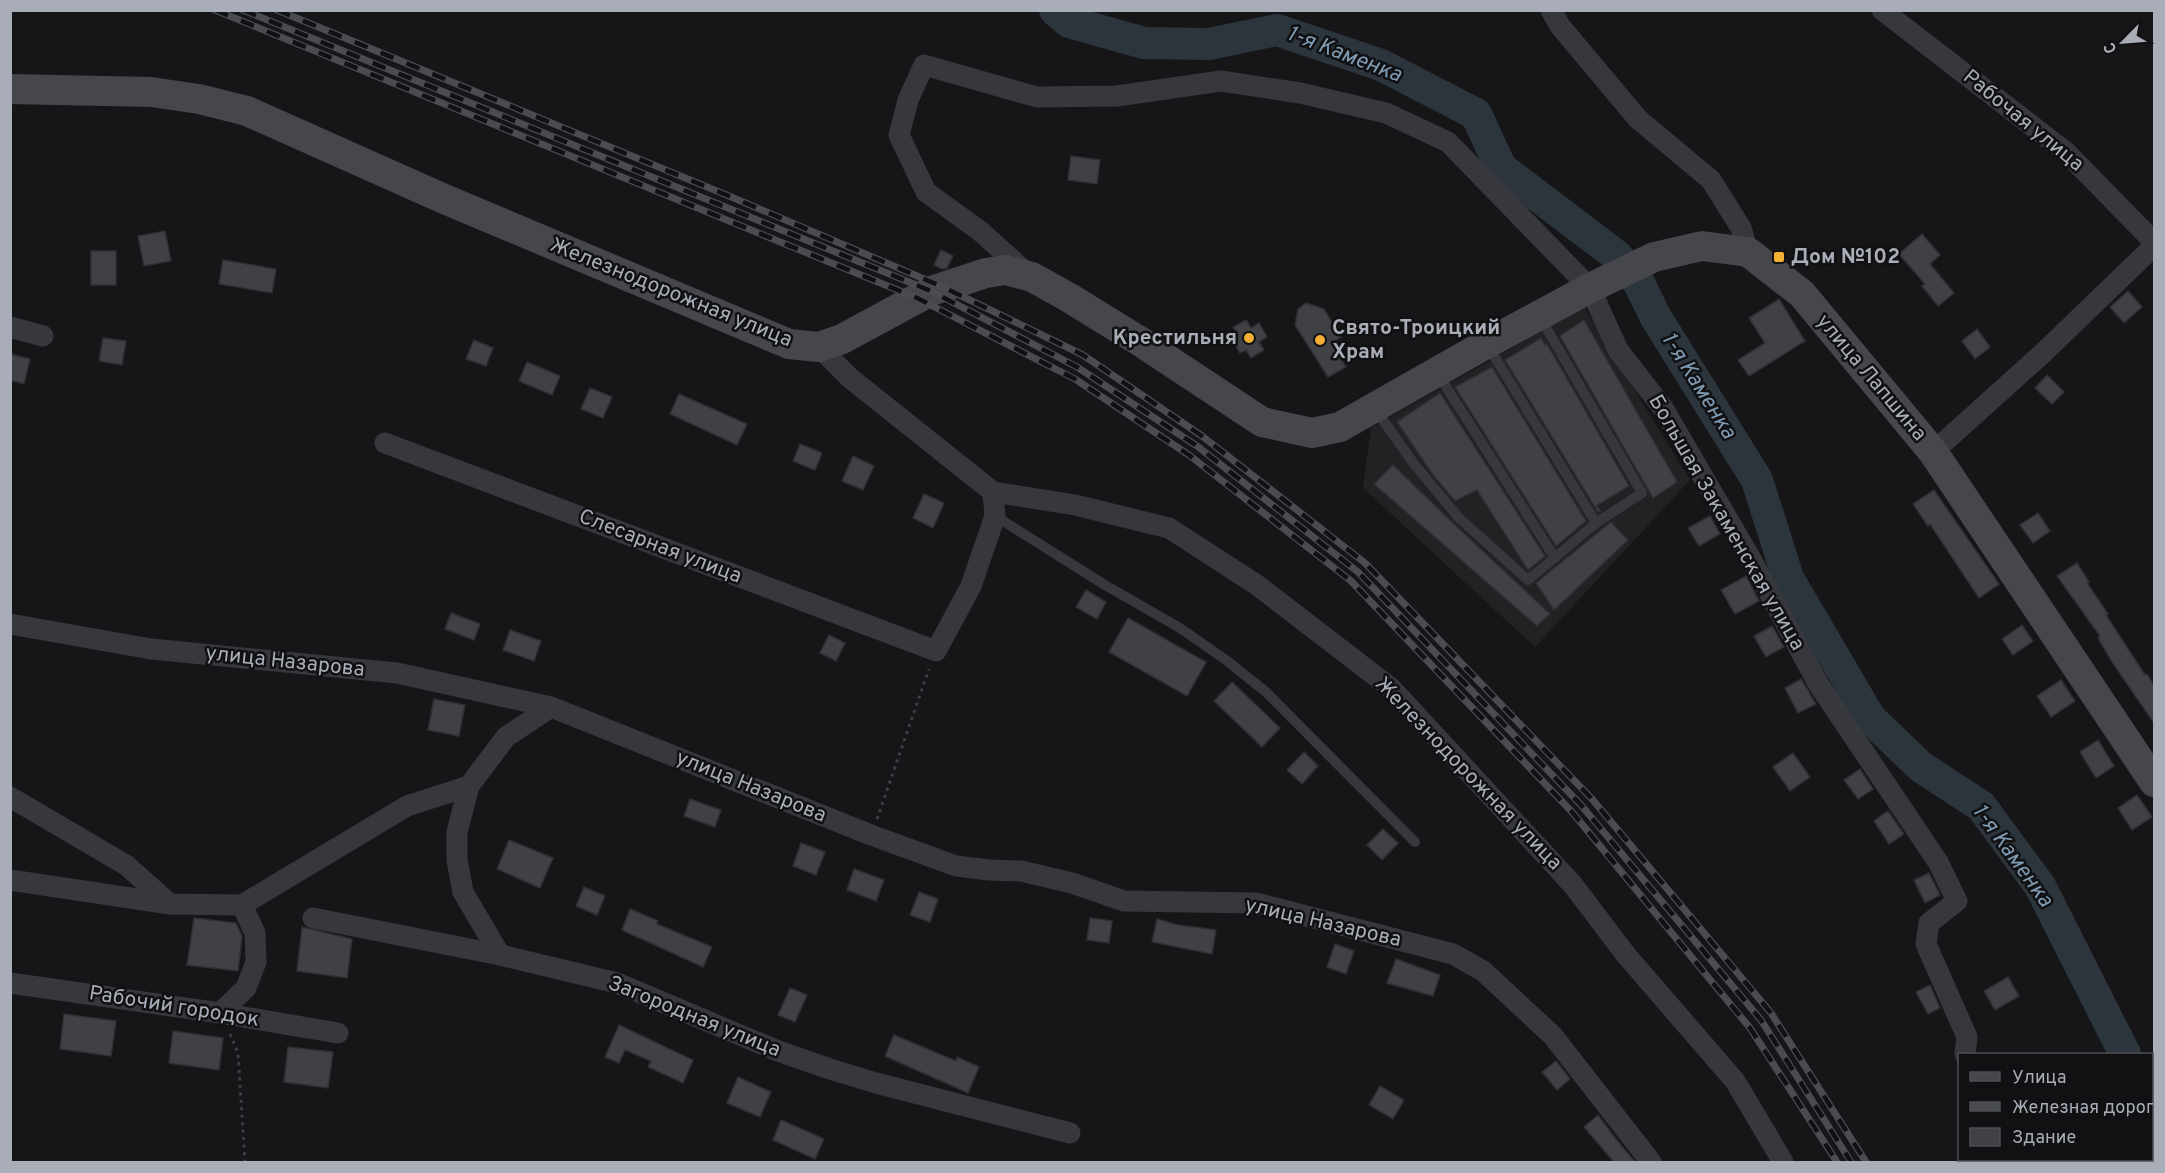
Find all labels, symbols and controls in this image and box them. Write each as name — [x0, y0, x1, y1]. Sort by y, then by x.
north arrow — [2093, 12, 2153, 72]
water label: 1-я Каменка — [1283, 21, 1406, 89]
text: С — [2100, 39, 2122, 56]
street label: Рабочая улица — [1957, 64, 2089, 178]
street label: Железнодорожная улица — [546, 232, 796, 354]
place label: Дом №102 — [1791, 244, 1900, 271]
marker: Дом №102 — [1772, 250, 1786, 264]
street label: улица Лапшина — [1810, 309, 1932, 447]
place label: Свято-Троицкий Храм — [1332, 315, 1500, 366]
place label: Крестильня — [1113, 325, 1237, 352]
water label: 1-я Каменка — [1655, 328, 1742, 445]
marker: Крестильня — [1242, 331, 1256, 345]
marker: Свято-Троицкий Храм — [1313, 333, 1327, 347]
street label: Большая Закаменская улица — [1641, 390, 1811, 656]
street label: Слесарная улица — [575, 503, 745, 591]
street label: улица Назарова — [204, 640, 366, 684]
street label: Железнодорожная улица — [1368, 672, 1568, 876]
street label: улица Назарова — [672, 745, 830, 829]
water label: 1-я Каменка — [1966, 799, 2059, 913]
street label: улица Назарова — [1242, 892, 1404, 954]
street label: Загородная улица — [604, 970, 784, 1064]
street label: Рабочий городок — [87, 980, 261, 1034]
legend — [1958, 1053, 2153, 1161]
text: Улица — [2012, 1067, 2066, 1090]
text: Железная дорога — [2012, 1097, 2163, 1120]
text: Здание — [2012, 1127, 2076, 1150]

